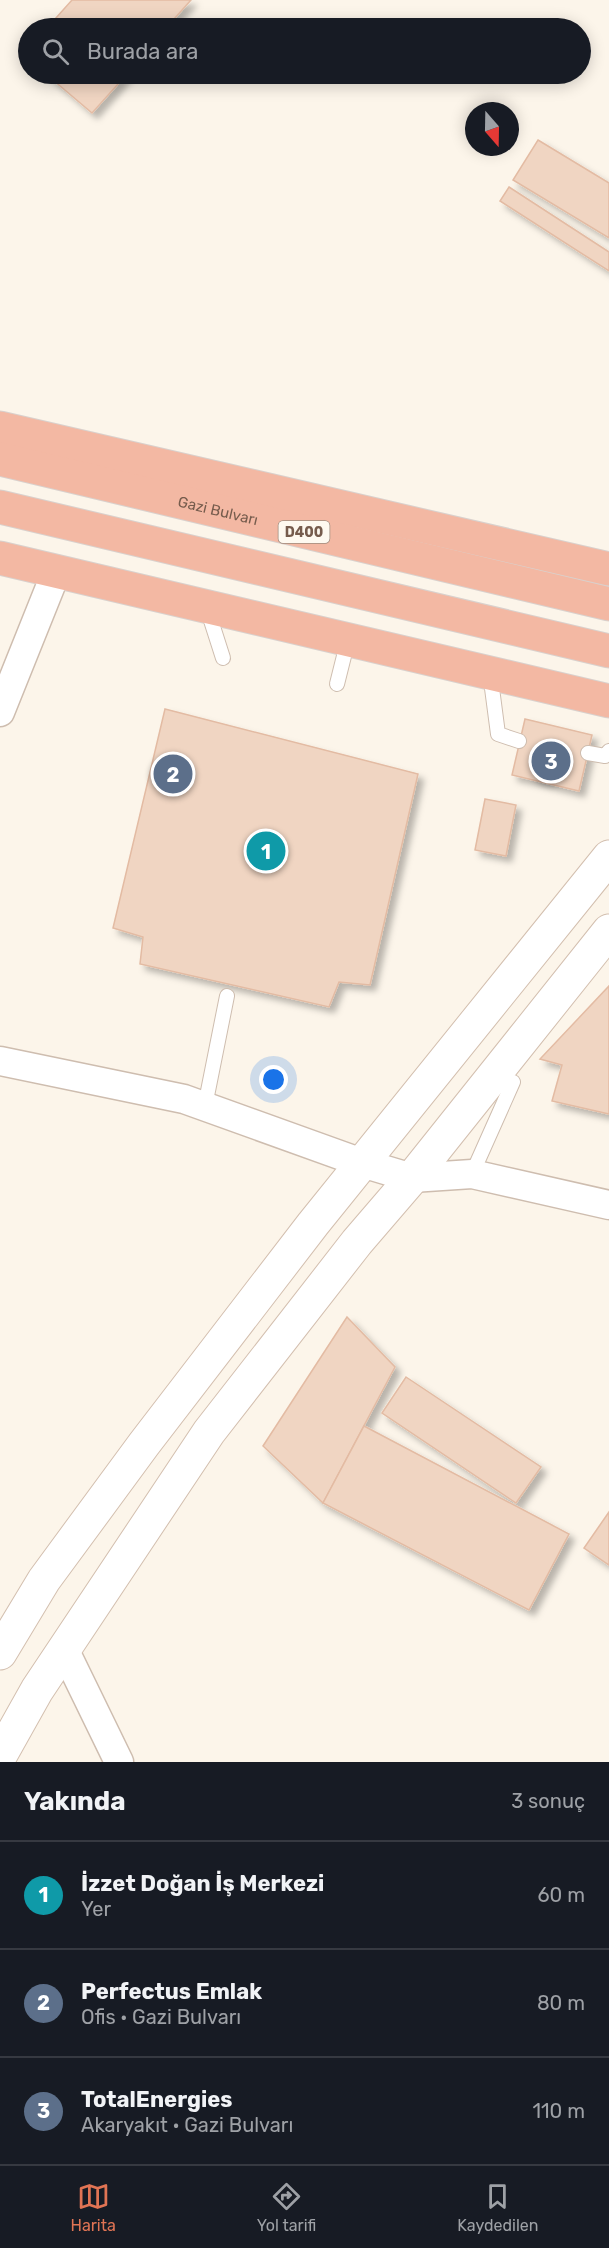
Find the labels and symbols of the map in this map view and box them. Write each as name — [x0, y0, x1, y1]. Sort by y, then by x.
north arrow — [465, 102, 519, 156]
street label: Gazi Bulvarı — [176, 493, 260, 529]
road number: D400 — [278, 521, 330, 543]
pin: 3 — [532, 738, 570, 783]
pin: 2 — [154, 752, 192, 796]
pin: 1 — [246, 828, 286, 874]
your location — [259, 1065, 288, 1094]

